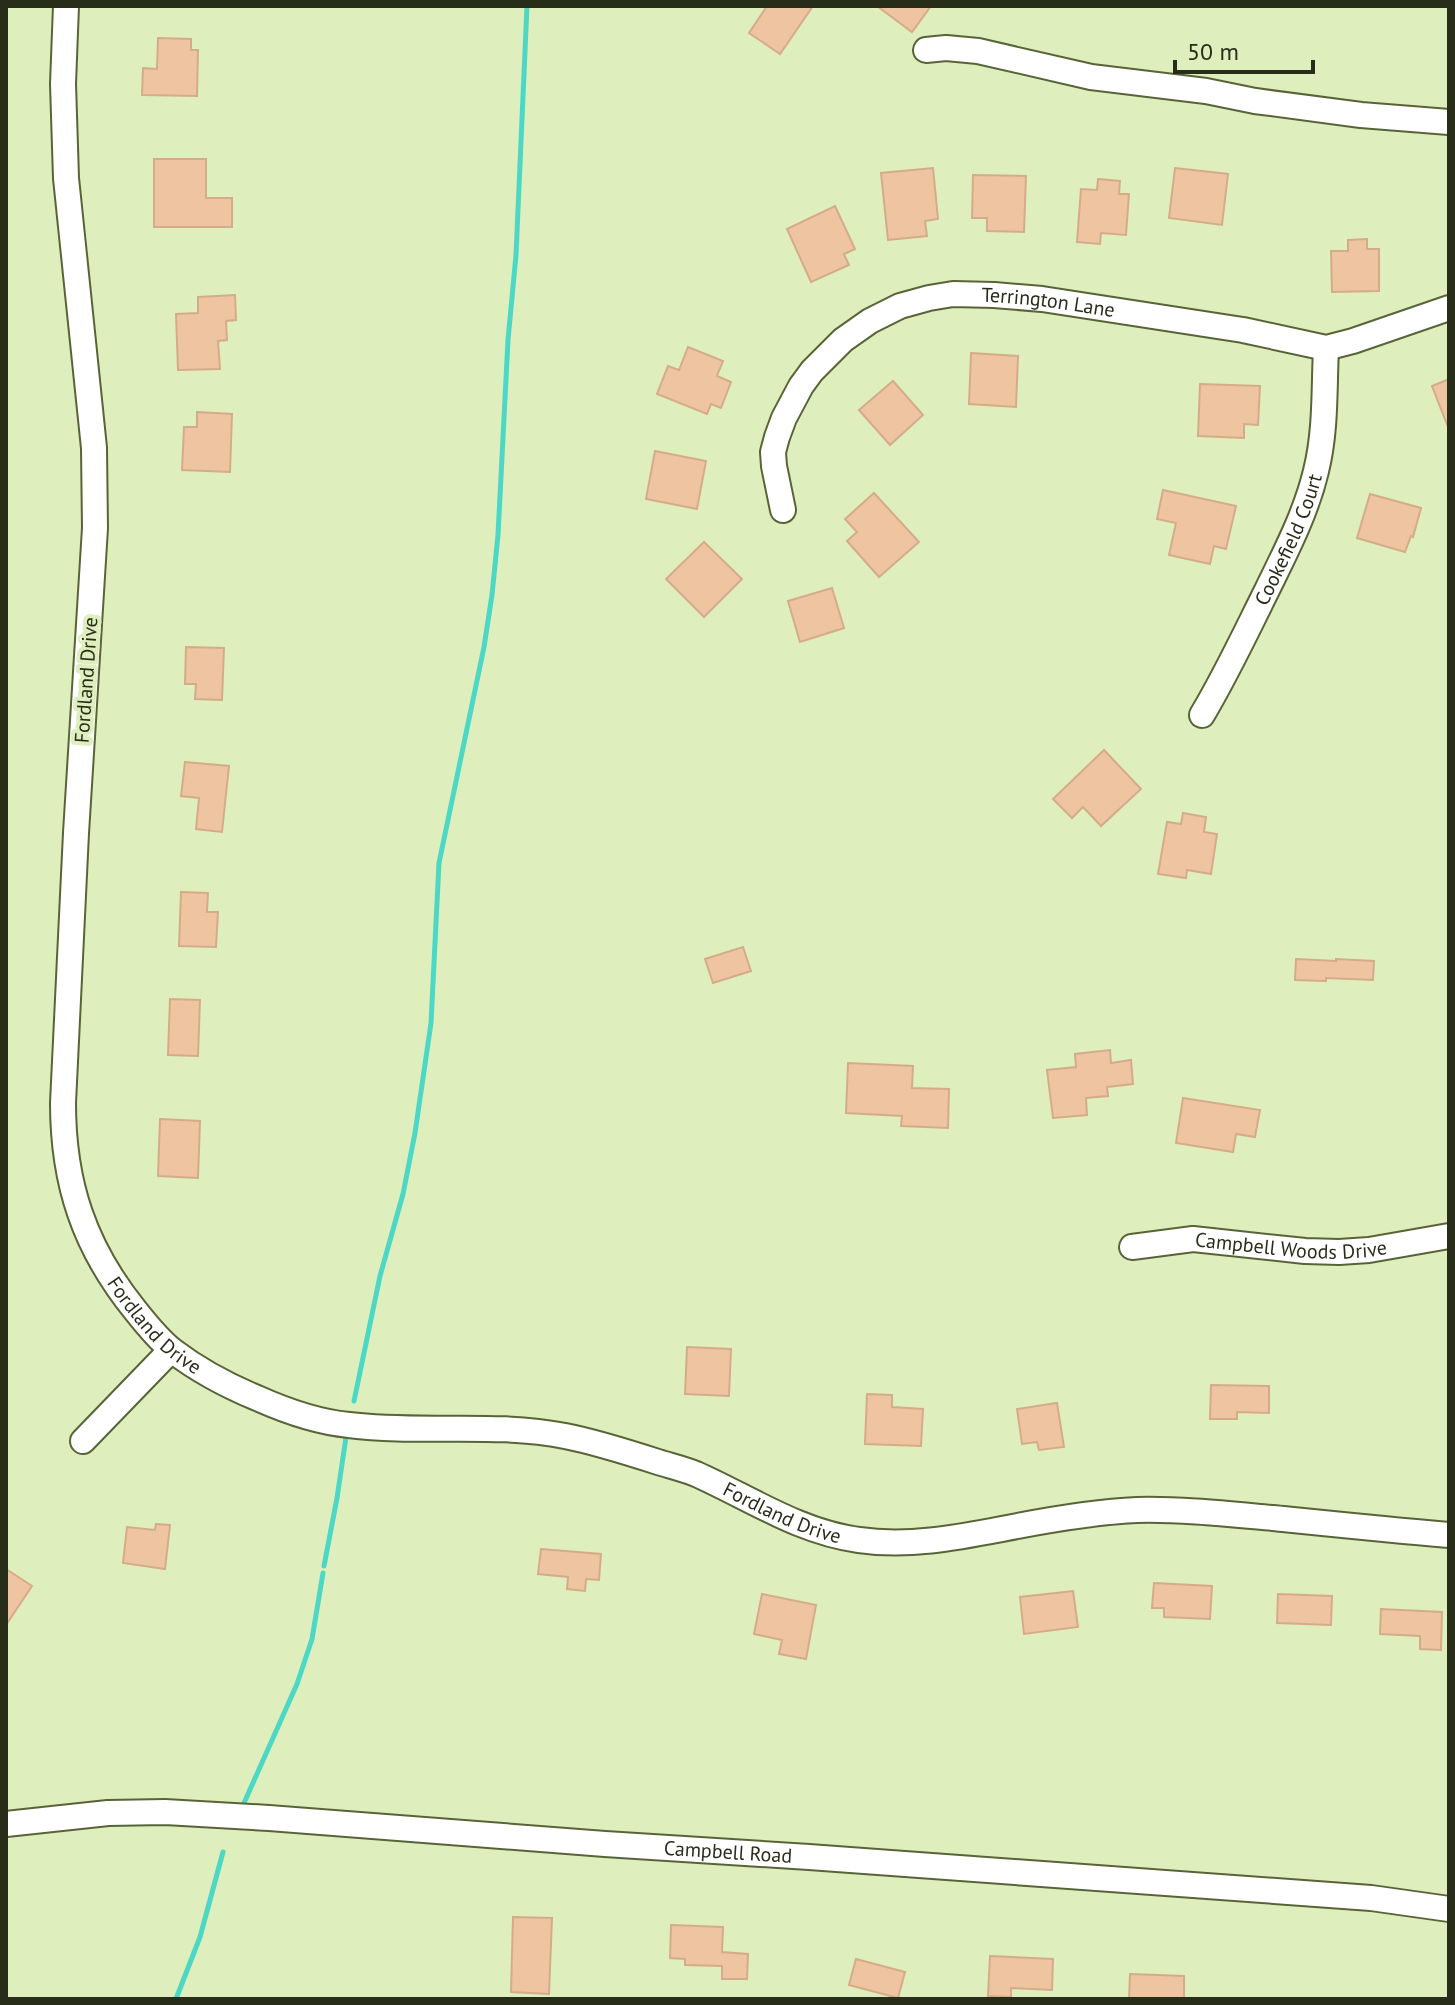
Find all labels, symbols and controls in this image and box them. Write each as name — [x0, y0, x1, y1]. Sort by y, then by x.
scale bar — [1175, 24, 1313, 74]
text: 50 m — [1187, 36, 1239, 67]
street label: Terrington Lane — [981, 282, 1117, 323]
street label: Cookefield Court — [1248, 471, 1328, 610]
street label: Fordland Drive — [69, 616, 103, 744]
street label: Campbell Woods Drive — [1194, 1226, 1389, 1265]
street label: Fordland Drive — [101, 1272, 206, 1380]
street label: Fordland Drive — [719, 1476, 844, 1549]
street label: Campbell Road — [663, 1835, 793, 1869]

